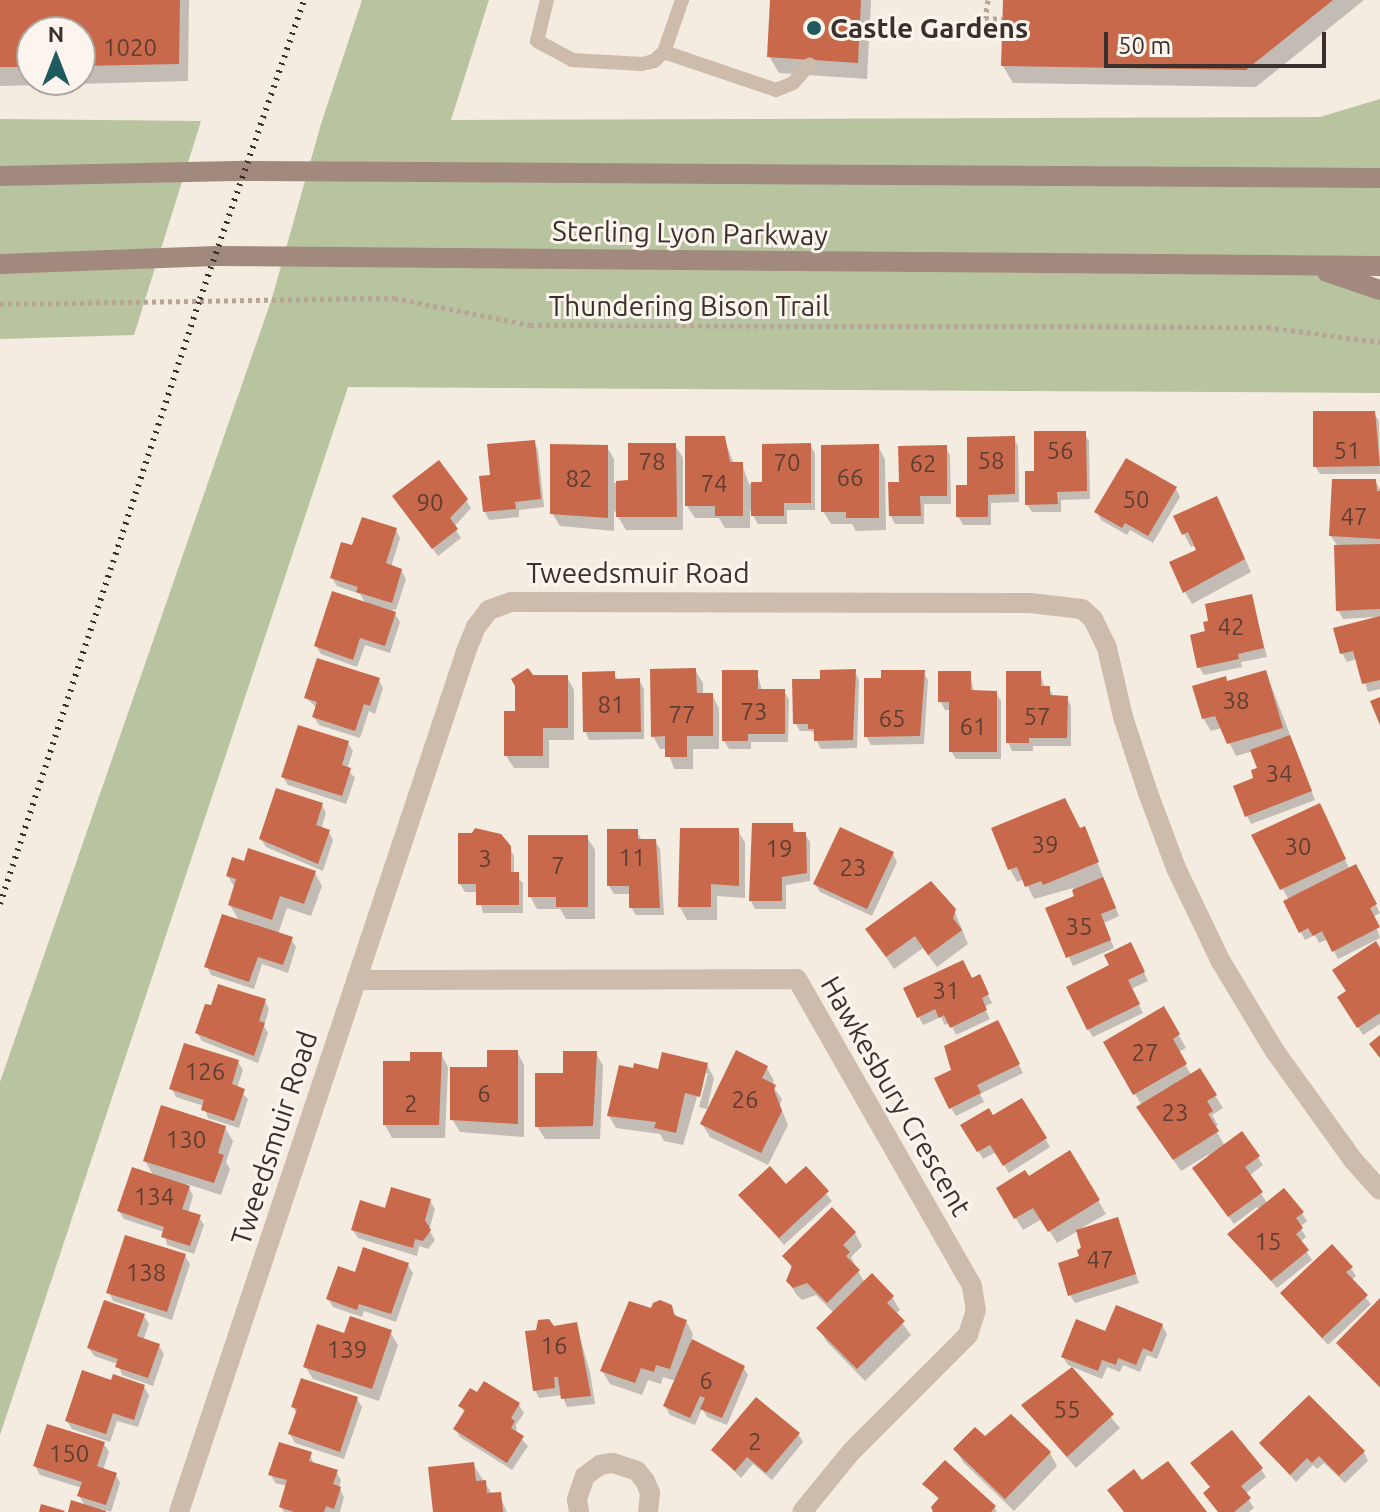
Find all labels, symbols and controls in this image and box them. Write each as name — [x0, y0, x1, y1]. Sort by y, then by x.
place label: Castle Gardens — [830, 11, 1028, 45]
north arrow — [16, 16, 96, 96]
scale bar — [1108, 16, 1330, 66]
marker: Castle Gardens — [805, 19, 823, 37]
text: N — [48, 21, 64, 46]
text: 50 m — [1118, 32, 1171, 59]
house number: 1020 — [103, 34, 157, 62]
street label: Sterling Lyon Parkway — [552, 214, 828, 252]
street label: Thundering Bison Trail — [549, 289, 829, 323]
house number: 56 — [1046, 437, 1074, 465]
house number: 51 — [1333, 437, 1361, 465]
house number: 58 — [977, 447, 1005, 475]
house number: 78 — [638, 448, 666, 476]
house number: 70 — [773, 449, 801, 477]
house number: 62 — [909, 450, 937, 478]
house number: 66 — [836, 464, 864, 492]
house number: 82 — [565, 465, 593, 493]
house number: 74 — [700, 470, 728, 498]
house number: 50 — [1122, 486, 1150, 514]
house number: 90 — [416, 489, 444, 517]
house number: 47 — [1340, 503, 1368, 531]
street label: Tweedsmuir Road — [526, 556, 750, 590]
house number: 42 — [1217, 613, 1245, 641]
house number: 38 — [1222, 687, 1250, 715]
house number: 81 — [597, 691, 625, 719]
house number: 73 — [740, 698, 768, 726]
house number: 77 — [668, 701, 696, 729]
house number: 57 — [1023, 703, 1051, 731]
house number: 65 — [878, 705, 906, 733]
house number: 61 — [959, 713, 987, 741]
house number: 34 — [1265, 760, 1293, 788]
house number: 39 — [1031, 831, 1059, 859]
house number: 30 — [1284, 833, 1312, 861]
house number: 19 — [765, 835, 793, 863]
house number: 11 — [618, 844, 646, 872]
house number: 3 — [478, 845, 492, 873]
house number: 7 — [551, 852, 565, 880]
house number: 23 — [839, 854, 867, 882]
house number: 35 — [1065, 913, 1093, 941]
street label: Hawkesbury Crescent — [814, 970, 978, 1222]
house number: 31 — [932, 977, 960, 1005]
street label: Tweedsmuir Road — [224, 1027, 324, 1249]
house number: 27 — [1131, 1039, 1159, 1067]
house number: 126 — [185, 1058, 225, 1086]
house number: 6 — [477, 1080, 491, 1108]
house number: 26 — [731, 1086, 759, 1114]
house number: 2 — [404, 1090, 418, 1118]
house number: 23 — [1161, 1099, 1189, 1127]
house number: 130 — [166, 1126, 206, 1154]
house number: 134 — [134, 1183, 174, 1211]
house number: 15 — [1254, 1228, 1282, 1256]
house number: 47 — [1086, 1246, 1114, 1274]
house number: 138 — [126, 1259, 166, 1287]
house number: 16 — [540, 1332, 568, 1360]
house number: 139 — [327, 1336, 367, 1364]
house number: 6 — [699, 1367, 713, 1395]
house number: 55 — [1053, 1396, 1081, 1424]
house number: 2 — [748, 1428, 762, 1456]
house number: 150 — [49, 1440, 89, 1468]

